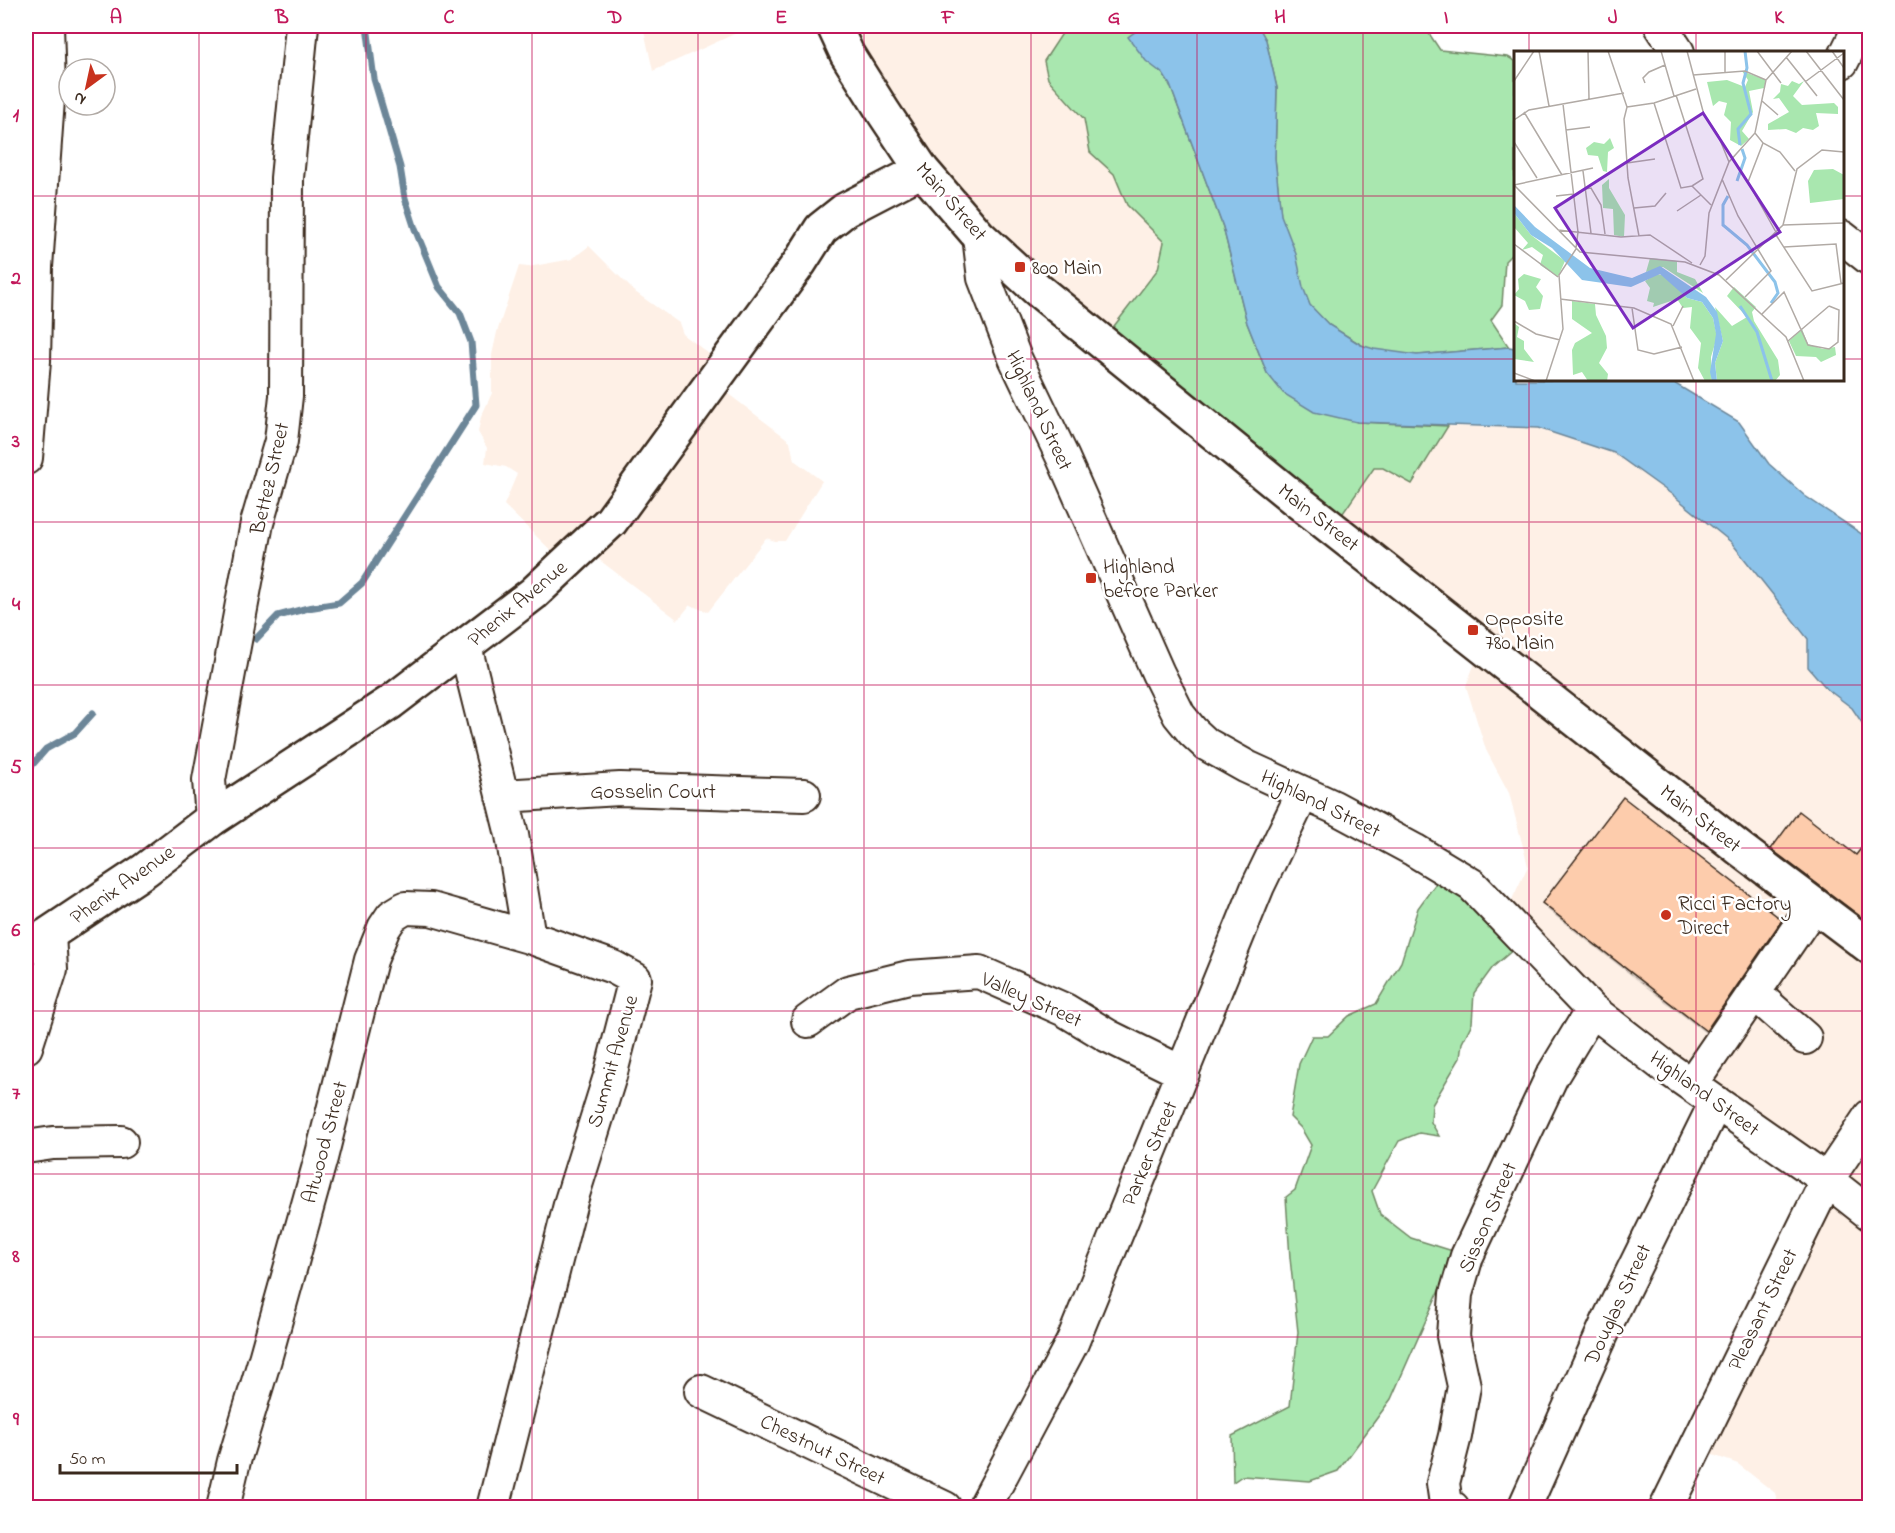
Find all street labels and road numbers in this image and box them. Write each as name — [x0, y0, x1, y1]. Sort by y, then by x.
street label: Main Street — [908, 156, 993, 249]
street label: Highland Street — [995, 346, 1079, 477]
street label: Bettez Street — [243, 420, 298, 538]
street label: Main Street — [1271, 477, 1365, 560]
street label: Phenix Avenue — [462, 553, 575, 655]
street label: Highland Street — [1254, 763, 1385, 849]
street label: Gosselin Court — [590, 778, 716, 808]
street label: Main Street — [1653, 778, 1747, 861]
street label: Phenix Avenue — [65, 838, 182, 933]
street label: Valley Street — [974, 965, 1086, 1038]
street label: Summit Avenue — [581, 991, 647, 1131]
street label: Highland Street — [1641, 1044, 1765, 1147]
street label: Atwood Street — [295, 1078, 357, 1207]
street label: Parker Street — [1115, 1096, 1187, 1211]
street label: Sisson Street — [1452, 1158, 1526, 1278]
street label: Douglas Street — [1577, 1239, 1662, 1372]
street label: Pleasant Street — [1721, 1244, 1806, 1376]
street label: Chestnut Street — [754, 1407, 890, 1494]

